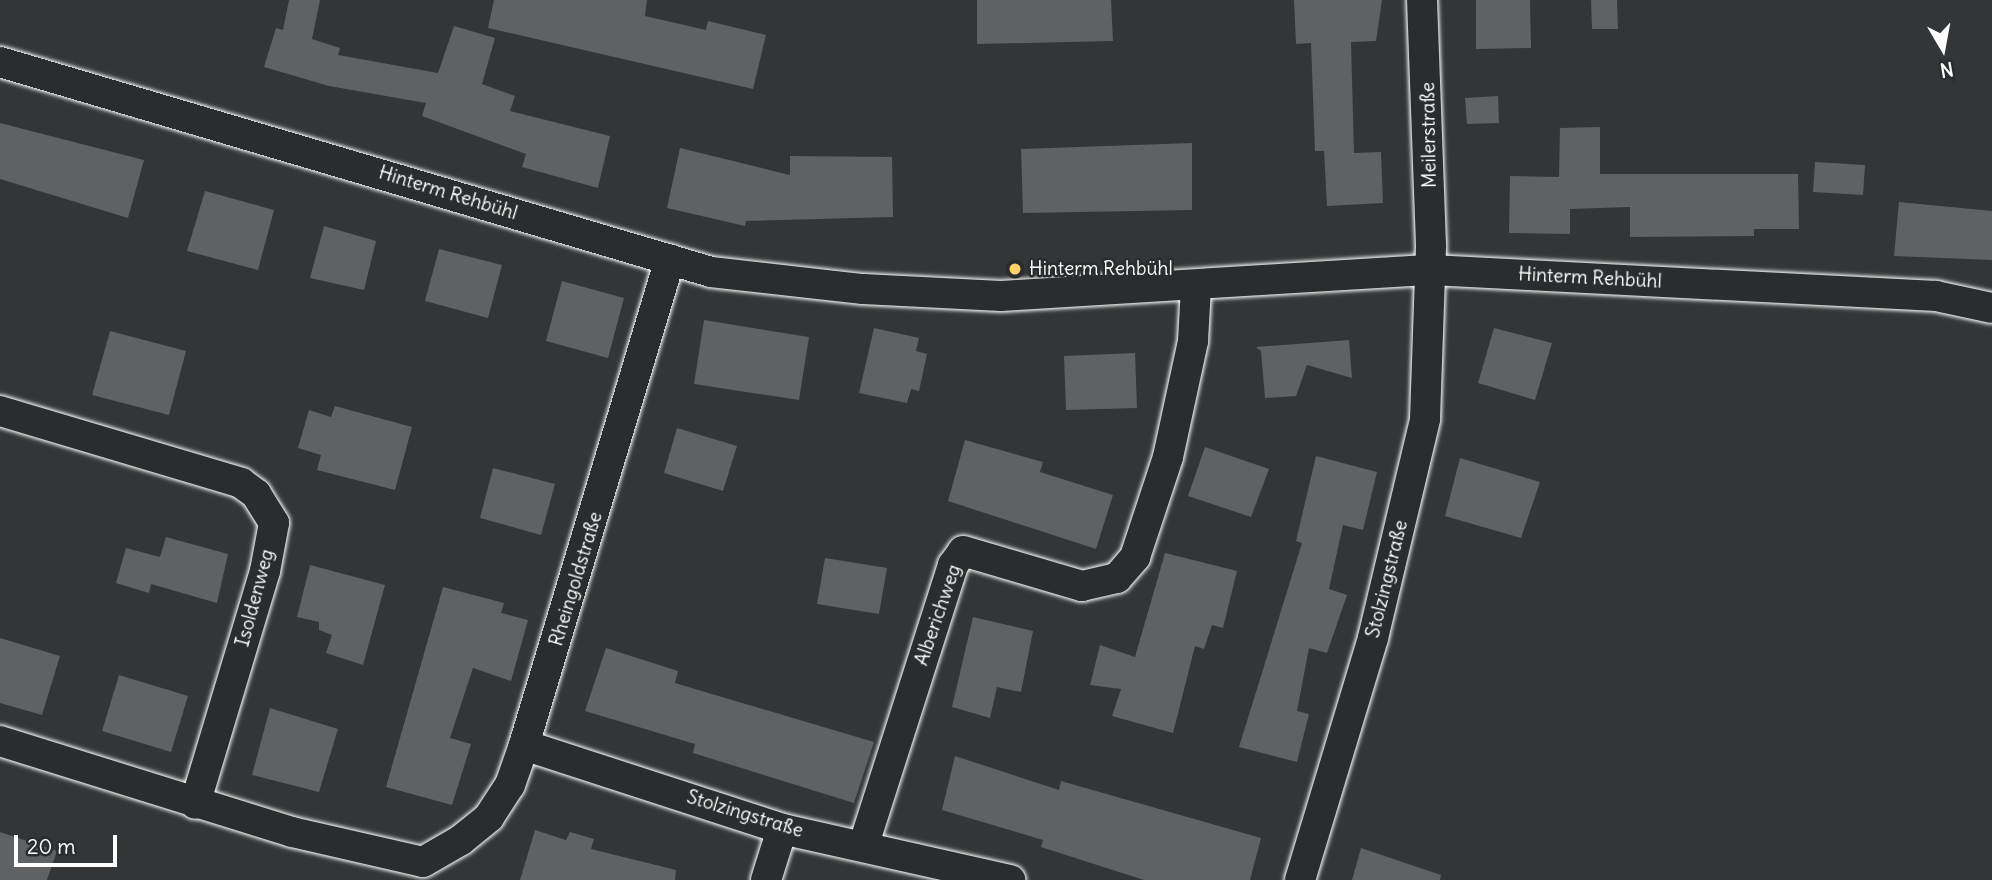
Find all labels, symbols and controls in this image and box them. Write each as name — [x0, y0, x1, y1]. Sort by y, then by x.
north arrow — [1908, 14, 1978, 84]
text: N — [1938, 57, 1955, 83]
street label: Meilerstraße — [1417, 82, 1441, 188]
street label: Hinterm Rehbühl — [376, 161, 520, 225]
place label: Hinterm Rehbühl — [1029, 258, 1173, 280]
marker: Hinterm Rehbühl — [1007, 261, 1023, 277]
street label: Hinterm Rehbühl — [1518, 263, 1662, 293]
street label: Rheingoldstraße — [545, 509, 607, 649]
street label: Stolzingstraße — [1361, 518, 1413, 640]
street label: Isoldenweg — [231, 547, 279, 649]
street label: Alberichweg — [910, 561, 966, 669]
street label: Stolzingstraße — [684, 785, 806, 843]
scale bar — [18, 820, 121, 864]
text: 20 m — [27, 833, 76, 860]

